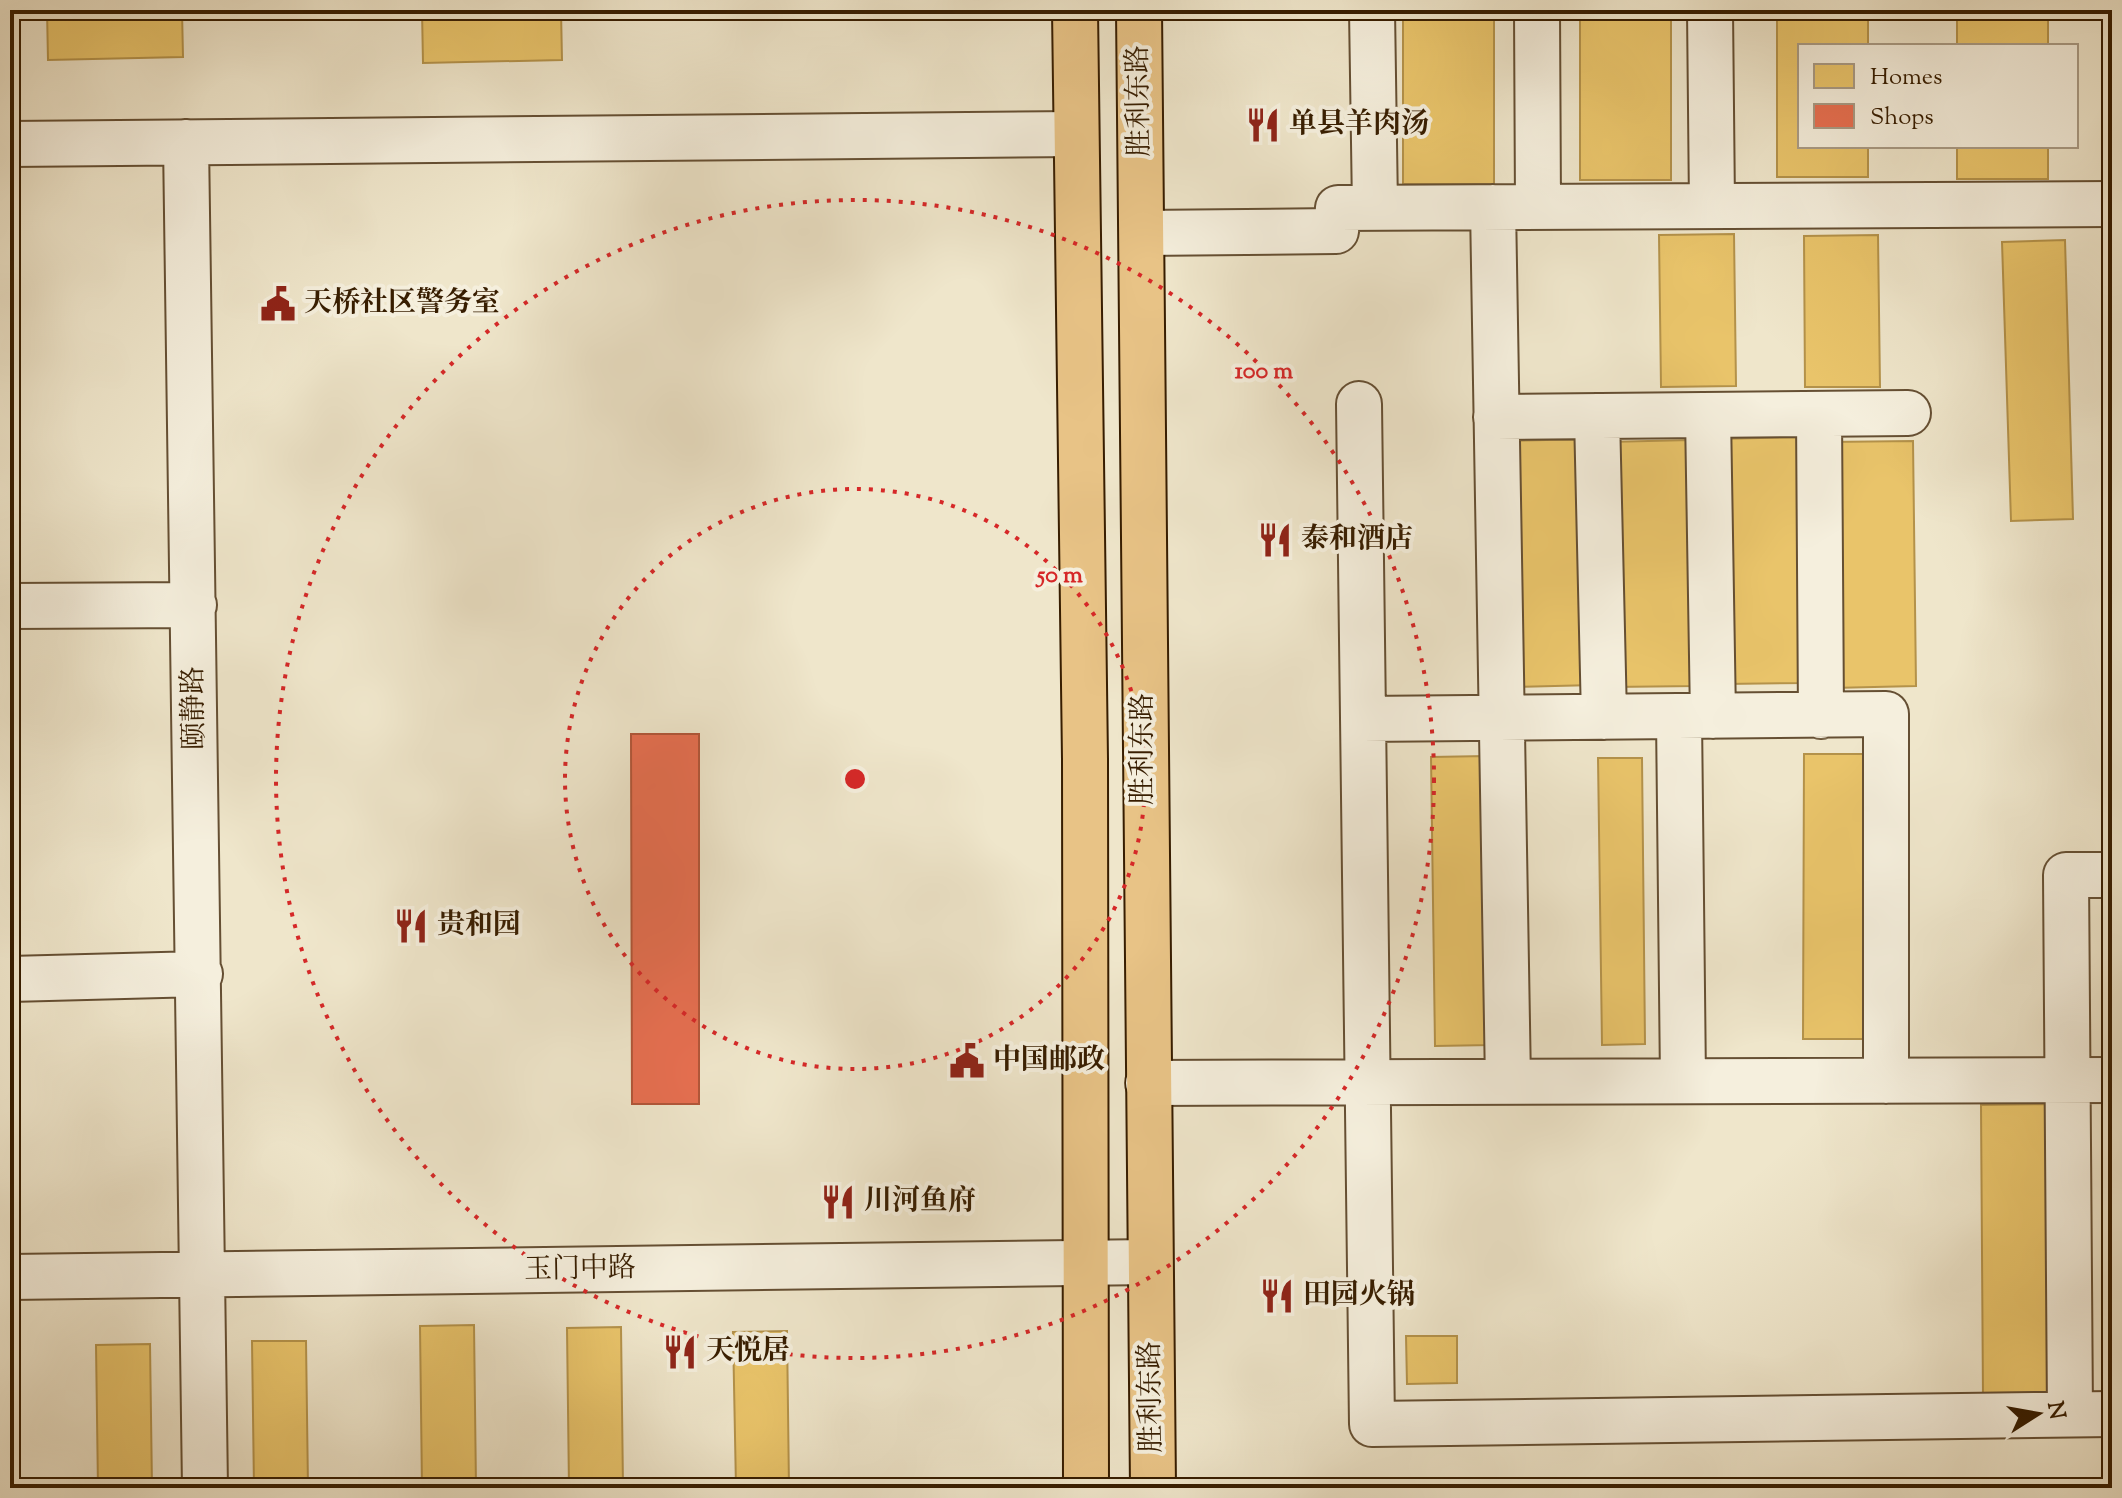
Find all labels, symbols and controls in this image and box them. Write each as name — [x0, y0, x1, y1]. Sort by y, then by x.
legend — [1798, 44, 2078, 148]
street label: 胜利东路 — [1119, 45, 1161, 157]
text: Homes — [1870, 61, 1942, 95]
text: Shops — [1870, 101, 1934, 135]
place label: 单县羊肉汤 — [1289, 105, 1429, 145]
restaurant icon: 单县羊肉汤 — [1244, 106, 1282, 144]
place label: 天桥社区警务室 — [304, 284, 500, 324]
public building icon: 天桥社区警务室 — [259, 285, 297, 323]
text: 100 m — [1235, 355, 1293, 389]
place label: 泰和酒店 — [1301, 520, 1413, 560]
restaurant icon: 泰和酒店 — [1256, 521, 1294, 559]
text: 50 m — [1035, 559, 1083, 593]
street label: 颐静路 — [174, 666, 216, 750]
street label: 胜利东路 — [1124, 693, 1164, 805]
centre of rings — [841, 765, 869, 793]
place label: 贵和园 — [437, 906, 521, 946]
restaurant icon: 贵和园 — [392, 907, 430, 945]
place label: 中国邮政 — [993, 1041, 1105, 1081]
public building icon: 中国邮政 — [948, 1042, 986, 1080]
place label: 川河鱼府 — [864, 1182, 976, 1222]
restaurant icon: 川河鱼府 — [819, 1183, 857, 1221]
street label: 玉门中路 — [524, 1249, 636, 1291]
place label: 田园火锅 — [1303, 1276, 1415, 1316]
restaurant icon: 田园火锅 — [1258, 1277, 1296, 1315]
place label: 天悦居 — [706, 1332, 790, 1372]
restaurant icon: 天悦居 — [661, 1333, 699, 1371]
street label: 胜利东路 — [1131, 1341, 1173, 1453]
north arrow — [1998, 1374, 2078, 1454]
text: N — [2037, 1399, 2072, 1423]

